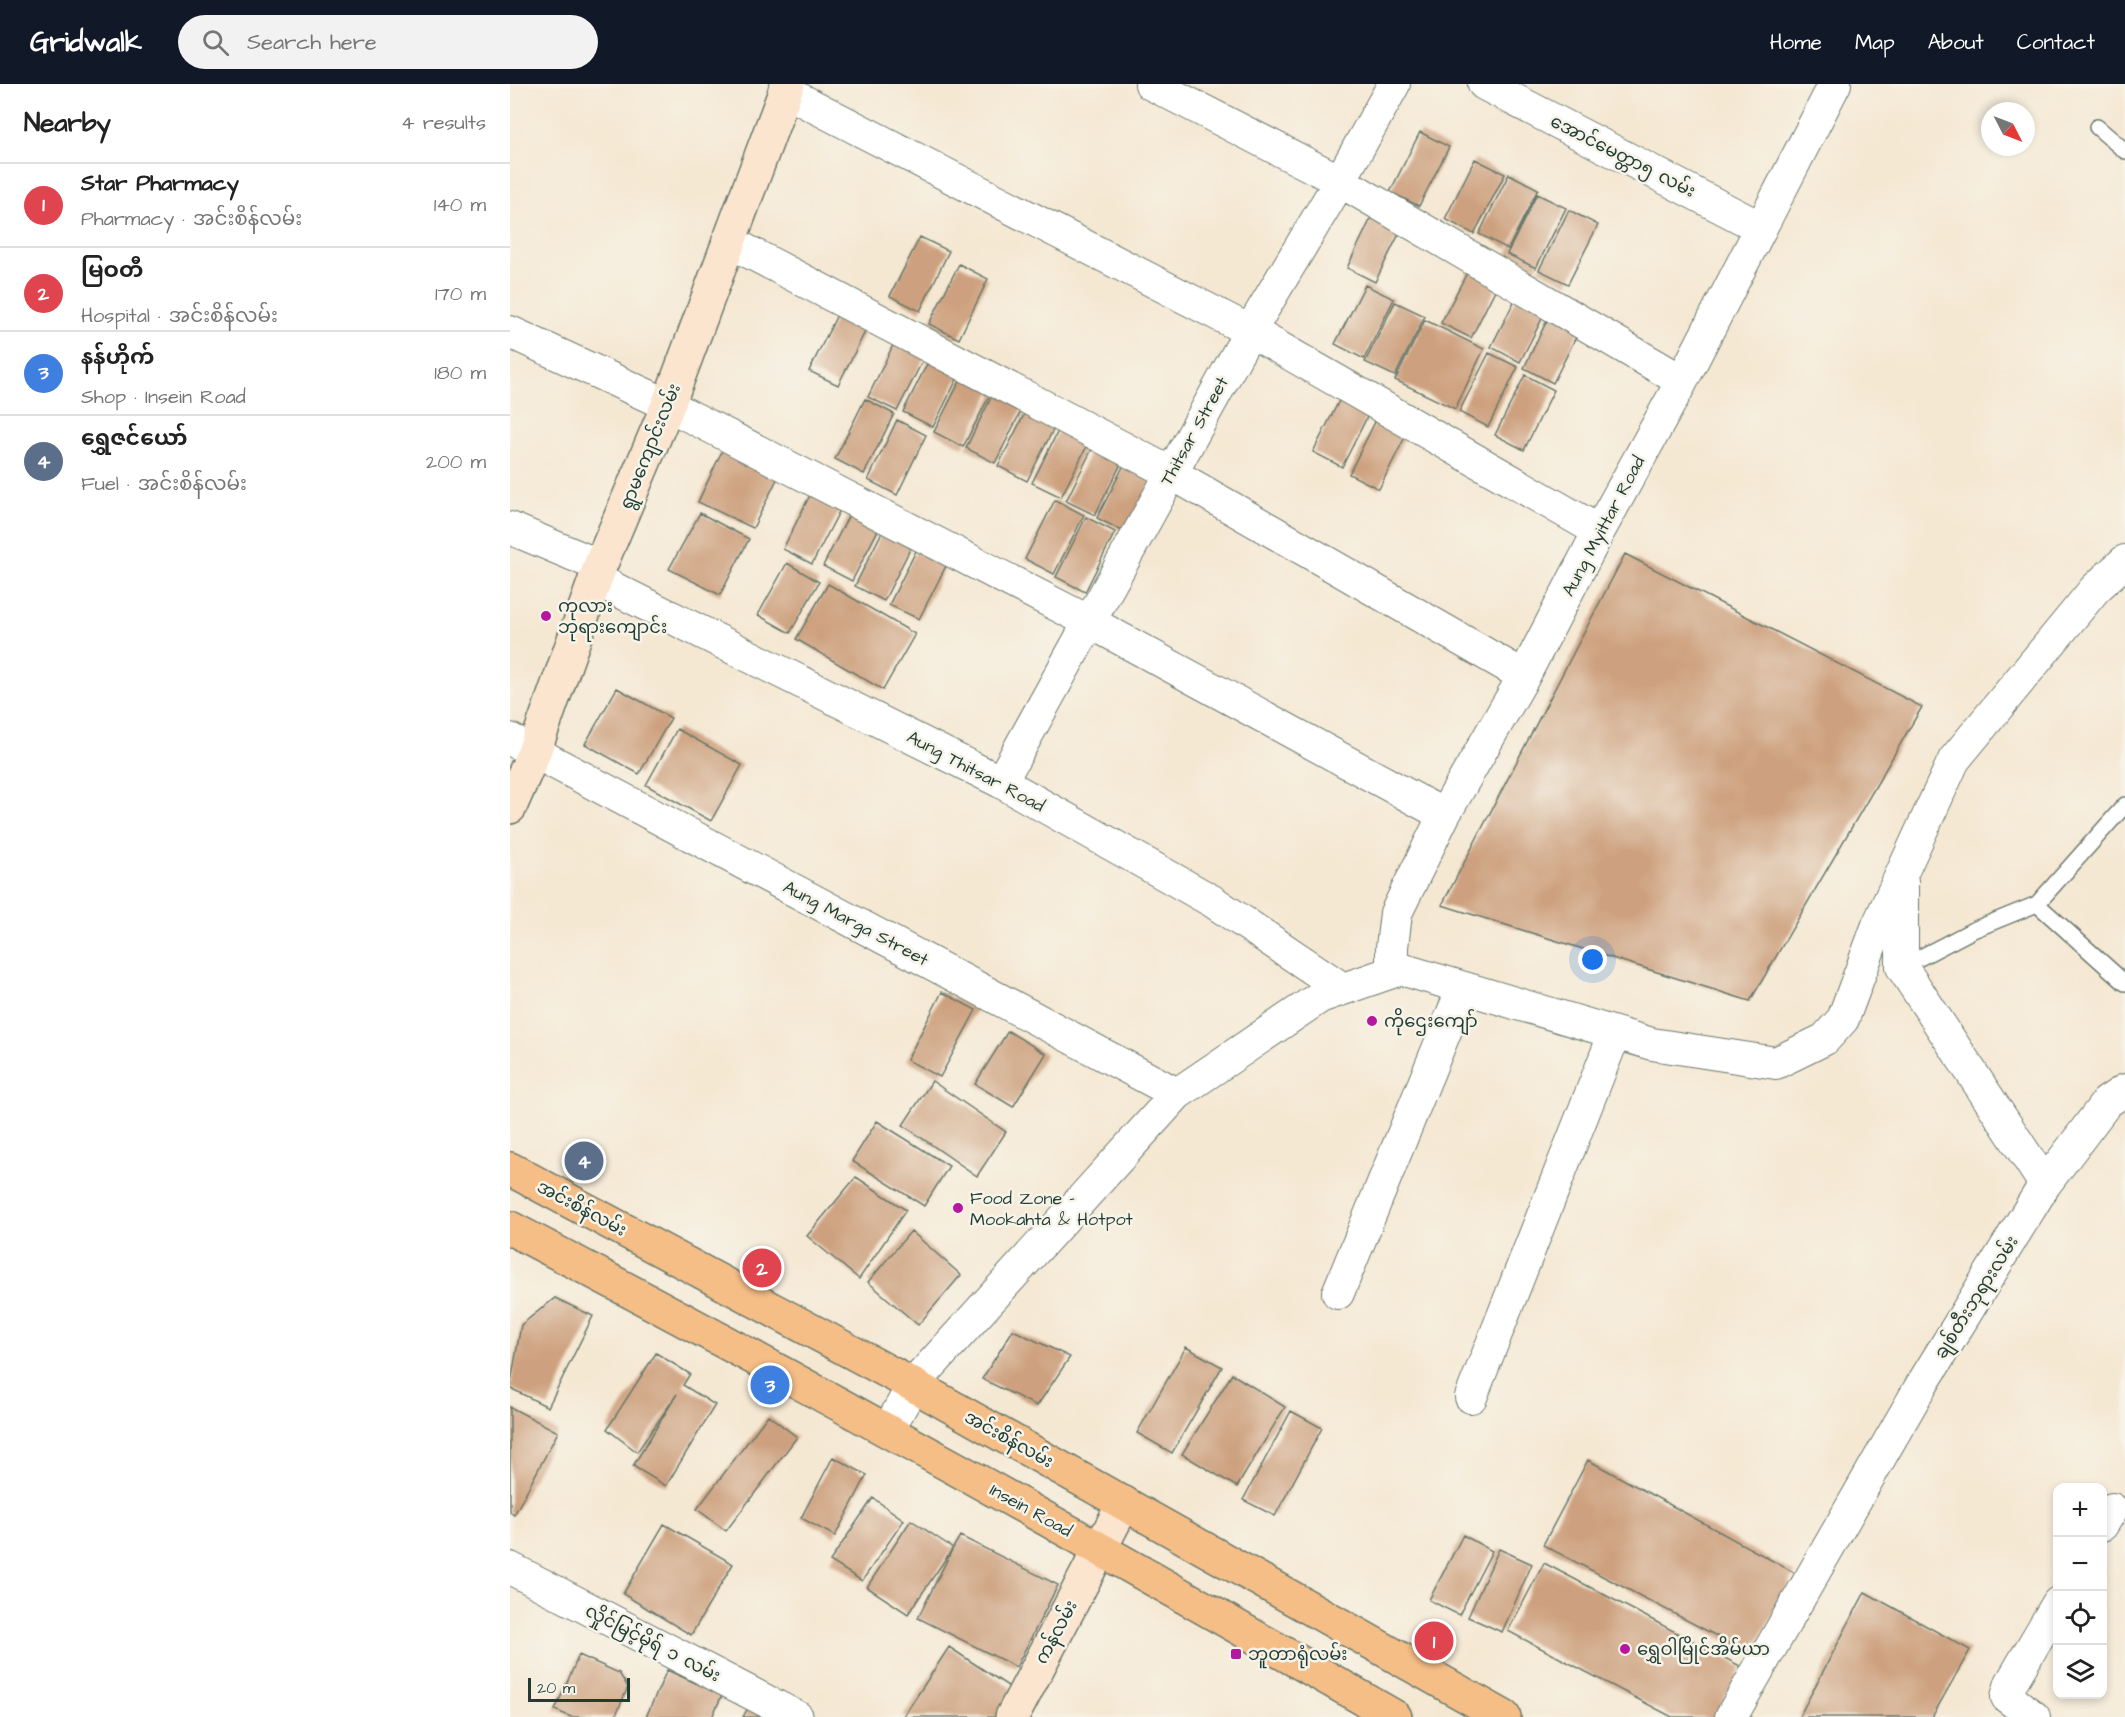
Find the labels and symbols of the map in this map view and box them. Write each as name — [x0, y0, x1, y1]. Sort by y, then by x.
north arrow — [1981, 102, 2035, 156]
street label: အောင်မေတ္တာ၅ လမ်း — [1545, 108, 1700, 206]
street label: Thitsar Street — [1154, 372, 1235, 490]
street label: ရွာမကျောင်းလမ်း — [613, 379, 689, 514]
street label: Aung Myittar Road — [1556, 452, 1652, 601]
place label: ကုလား ဘုရားကျောင်း — [558, 594, 667, 642]
marker: ကုလား ဘုရားကျောင်း — [539, 609, 553, 623]
street label: Aung Thitsar Road — [902, 724, 1049, 819]
street label: Aung Marga Street — [778, 875, 933, 974]
your location — [1578, 945, 1607, 974]
place label: ကိုဌေးကျော် — [1384, 1007, 1478, 1036]
marker: ကိုဌေးကျော် — [1365, 1014, 1379, 1028]
pin: 4 — [564, 1138, 604, 1184]
street label: အင်းစိန်လမ်း — [532, 1173, 632, 1244]
place label: Food Zone - Mookahta & Hotpot — [970, 1186, 1134, 1232]
marker: Food Zone - Mookahta & Hotpot — [951, 1201, 965, 1215]
street label: ချစ်တီးဘုရားလမ်း — [1927, 1230, 2026, 1365]
pin: 2 — [742, 1246, 782, 1290]
pin: 3 — [750, 1362, 790, 1408]
street label: အင်းစိန်လမ်း — [959, 1403, 1059, 1476]
street label: Insein Road — [985, 1477, 1077, 1543]
street label: ကန်လမ်း — [1028, 1595, 1085, 1670]
street label: လှိုင်မြင့်မိုရ် ၁ လမ်း — [580, 1597, 726, 1690]
pin: 1 — [1414, 1618, 1454, 1664]
place label: ရွှေဝါမြိုင်အိမ်ယာ — [1637, 1635, 1770, 1664]
place label: ဘူတာရုံလမ်း — [1248, 1641, 1348, 1669]
marker: ရွှေဝါမြိုင်အိမ်ယာ — [1618, 1642, 1632, 1656]
marker: ဘူတာရုံလမ်း — [1229, 1647, 1243, 1661]
scale bar — [528, 1675, 630, 1702]

